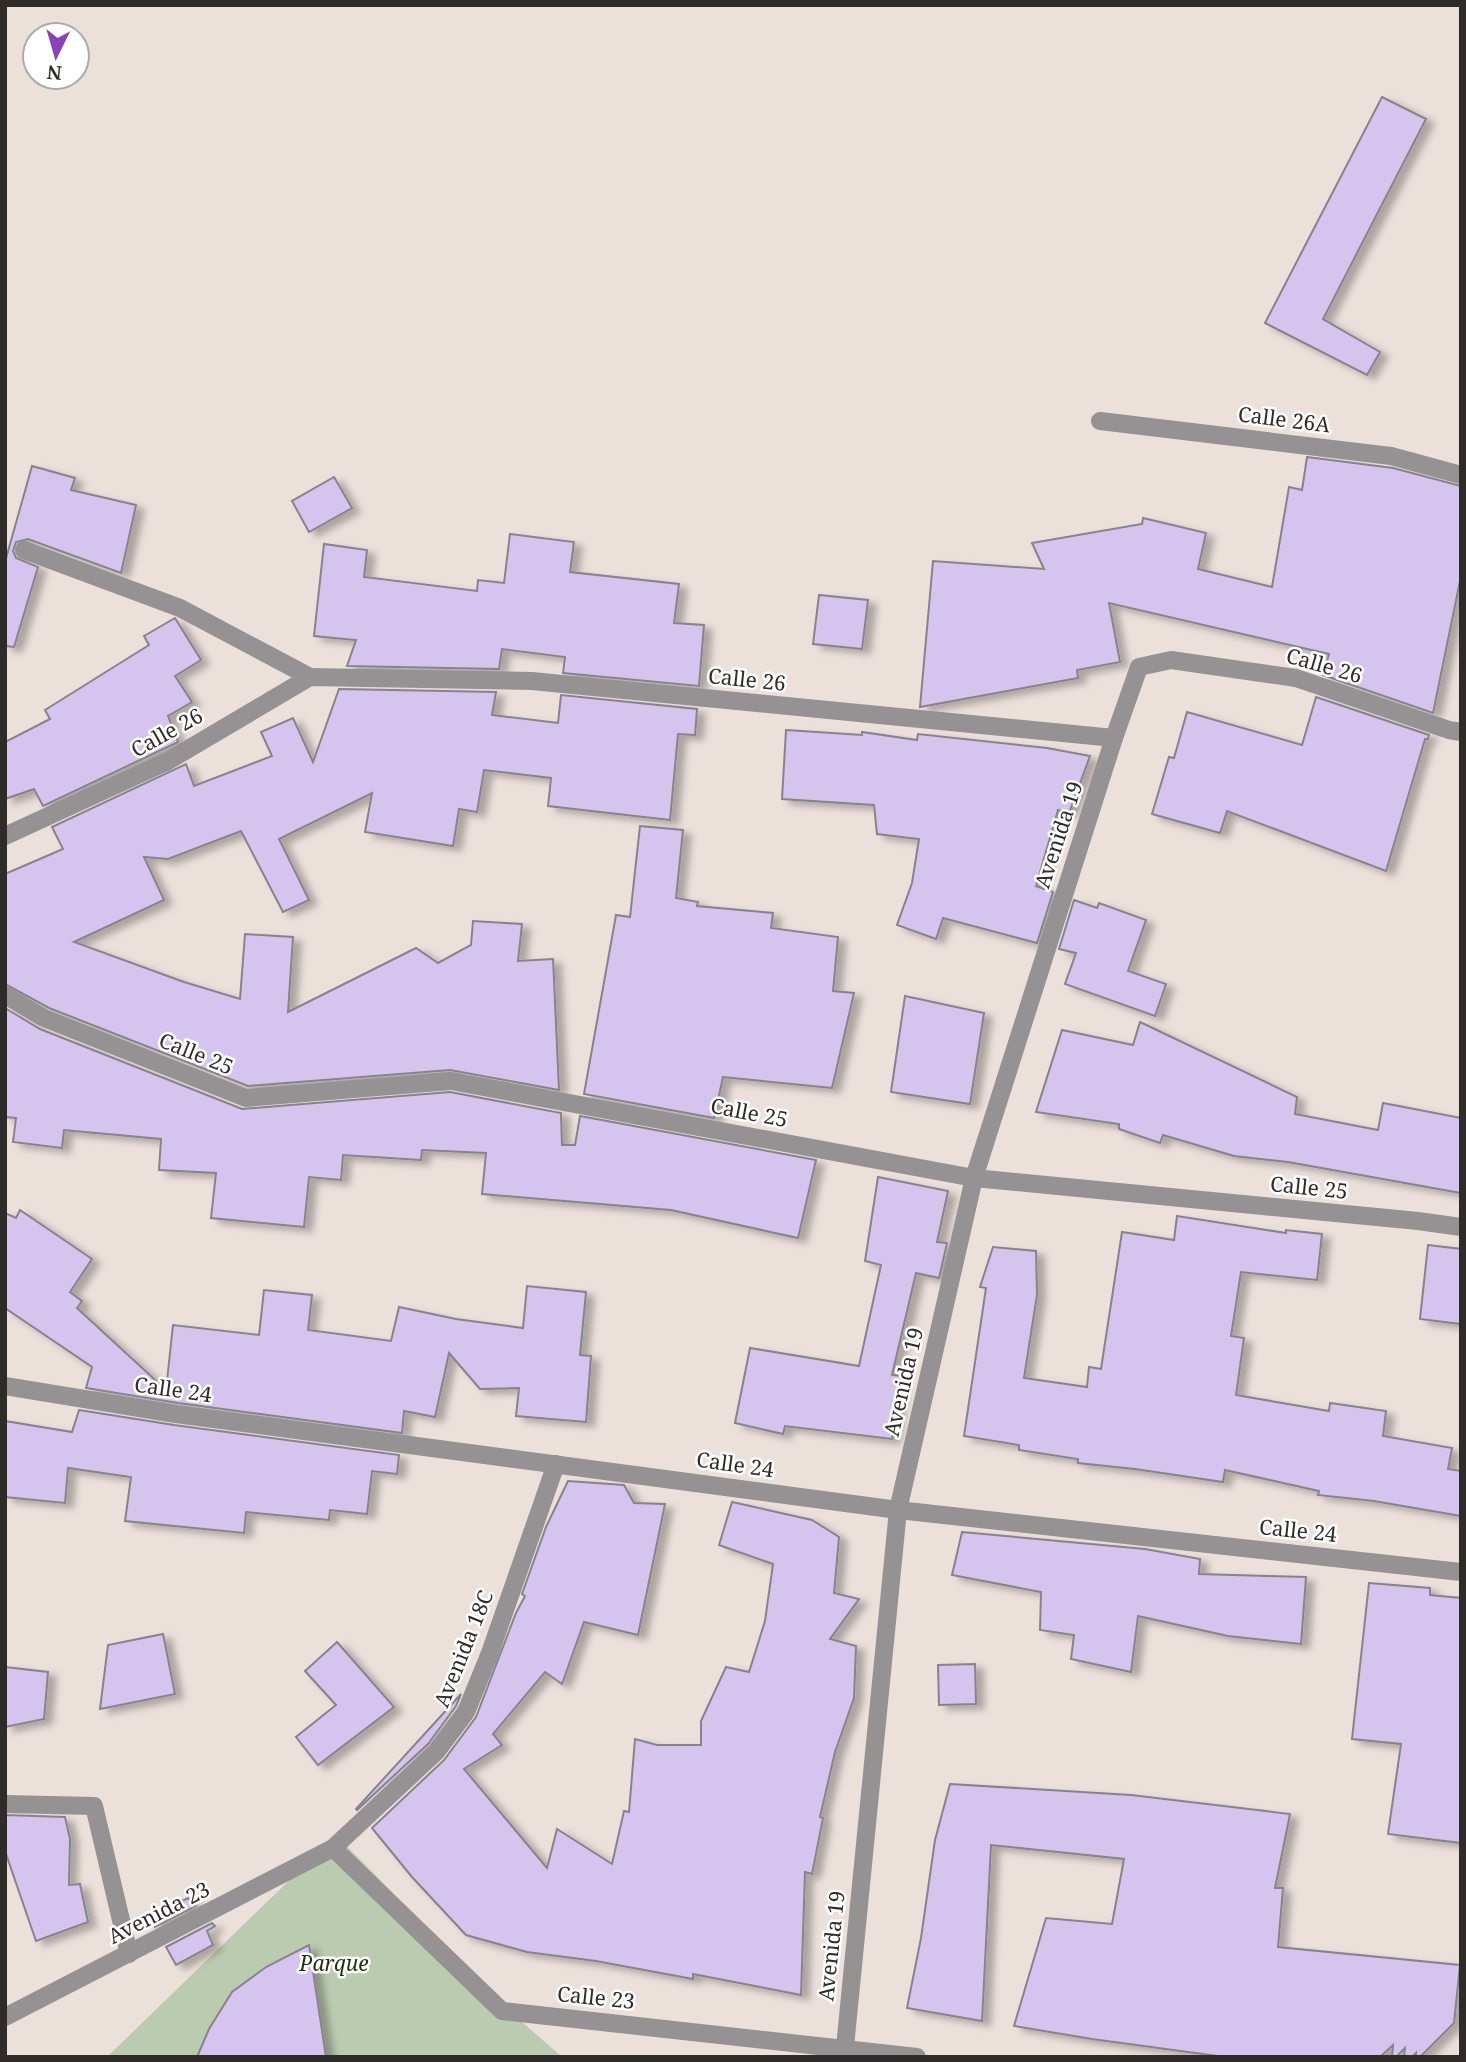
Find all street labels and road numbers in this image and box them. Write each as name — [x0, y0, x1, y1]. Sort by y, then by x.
street label: Calle 26A — [1236, 399, 1332, 439]
street label: Calle 26 — [1283, 641, 1366, 689]
street label: Calle 26 — [707, 661, 787, 697]
street label: Calle 26 — [126, 701, 207, 763]
street label: Avenida 19 — [1028, 778, 1088, 892]
street label: Calle 25 — [155, 1025, 238, 1081]
street label: Calle 25 — [708, 1091, 790, 1133]
street label: Calle 25 — [1269, 1169, 1349, 1205]
street label: Avenida 19 — [877, 1325, 929, 1439]
street label: Calle 24 — [133, 1370, 214, 1408]
street label: Calle 24 — [695, 1445, 776, 1483]
street label: Calle 24 — [1258, 1512, 1339, 1548]
street label: Avenida 18C — [427, 1586, 499, 1711]
street label: Avenida 23 — [103, 1874, 214, 1950]
street label: Avenida 19 — [811, 1889, 851, 2002]
street label: Calle 23 — [556, 1979, 636, 2015]

